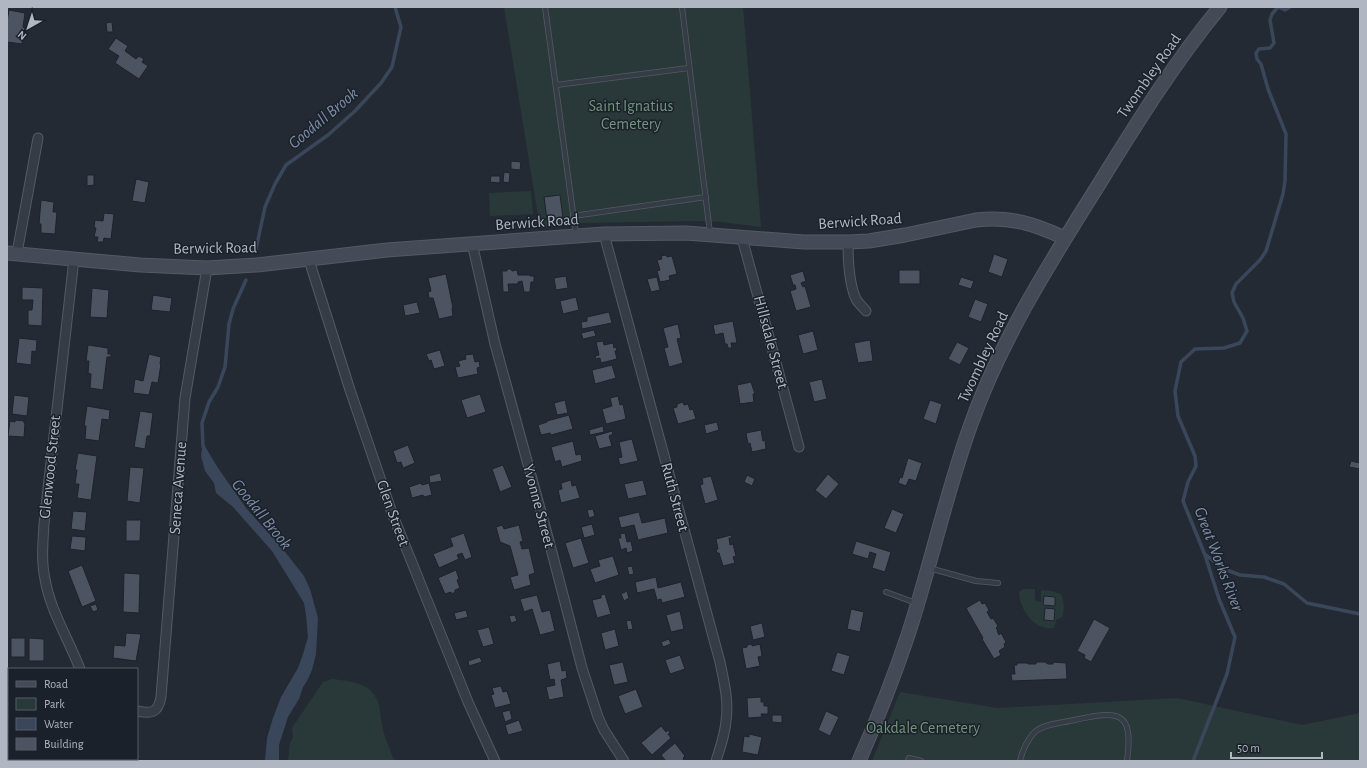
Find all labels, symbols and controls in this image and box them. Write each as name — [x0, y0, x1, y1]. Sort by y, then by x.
north arrow — [8, 8, 48, 48]
text: N — [16, 29, 28, 42]
street label: Twombley Road — [1114, 31, 1185, 122]
water label: Goodall Brook — [285, 84, 361, 152]
park label: Saint Ignatius Cemetery — [589, 98, 674, 133]
street label: Berwick Road — [818, 210, 902, 232]
street label: Berwick Road — [495, 211, 579, 233]
street label: Berwick Road — [173, 239, 257, 257]
street label: Hillsdale Street — [751, 294, 791, 390]
street label: Twombley Road — [955, 309, 1012, 406]
street label: Glenwood Street — [37, 415, 63, 519]
street label: Seneca Avenue — [167, 441, 189, 535]
street label: Ruth Street — [658, 461, 692, 533]
street label: Yvonne Street — [520, 462, 558, 550]
water label: Goodall Brook — [229, 476, 295, 553]
street label: Glen Street — [374, 478, 412, 548]
water label: Great Works River — [1191, 505, 1247, 614]
legend — [8, 668, 138, 760]
text: Road — [44, 678, 68, 690]
text: Park — [44, 698, 65, 710]
text: Water — [44, 718, 73, 730]
park label: Oakdale Cemetery — [866, 720, 980, 737]
scale bar — [1231, 734, 1322, 760]
text: Building — [44, 738, 84, 750]
text: 50 m — [1237, 742, 1260, 754]

